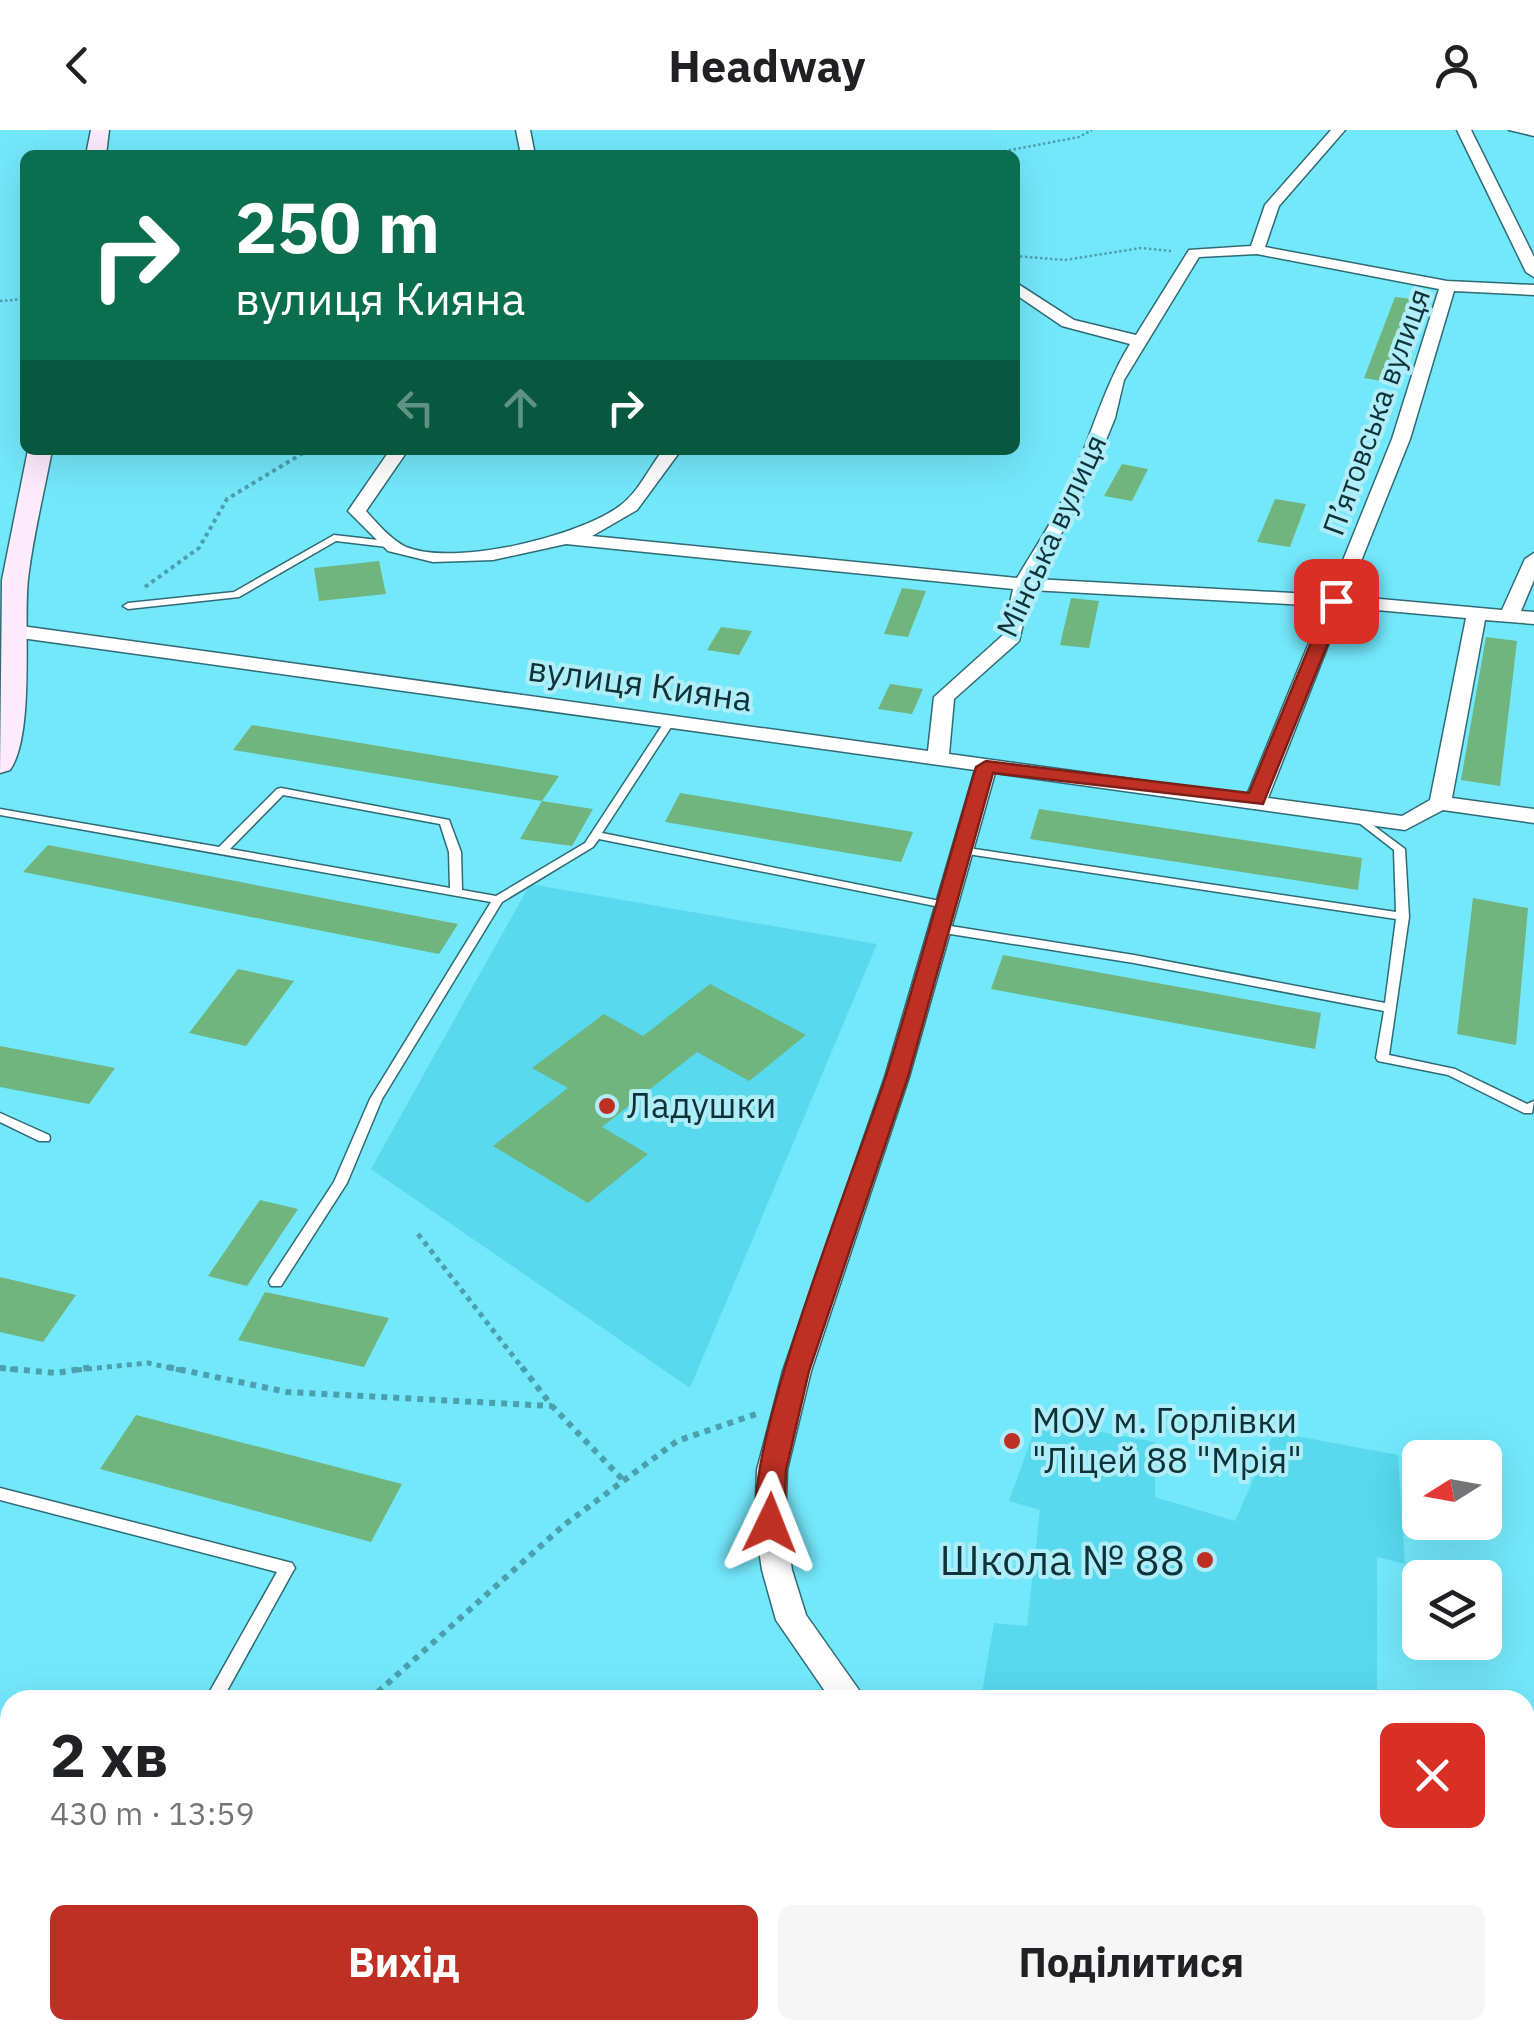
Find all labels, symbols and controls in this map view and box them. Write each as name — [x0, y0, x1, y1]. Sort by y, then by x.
text: Headway — [668, 36, 866, 94]
icon: back — [50, 38, 105, 93]
icon: person — [1429, 38, 1484, 93]
text: 250 m — [235, 181, 440, 272]
icon: right — [70, 190, 200, 320]
text: вулиця Кияна — [235, 269, 525, 327]
street label: П’ятовська вулиця — [1313, 283, 1438, 540]
icon: left — [388, 380, 443, 435]
icon: ahead — [493, 380, 548, 435]
icon: right — [598, 380, 653, 435]
street label: Мінська вулиця — [987, 428, 1115, 643]
pin — [1294, 559, 1379, 644]
icon: arrive — [1309, 574, 1364, 629]
street label: вулиця Кияна — [525, 645, 755, 722]
place label: Ладушки — [627, 1082, 776, 1128]
marker: Ладушки — [596, 1095, 618, 1117]
place label: МОУ м. Горлівки "Ліцей 88 "Мрія" — [1032, 1397, 1302, 1483]
marker: МОУ м. Горлівки "Ліцей 88 "Мрія" — [1001, 1430, 1023, 1452]
north arrow — [1402, 1440, 1502, 1540]
map controls — [1402, 1440, 1502, 1660]
position arrow — [718, 1471, 822, 1575]
place label: Школа № 88 — [940, 1532, 1185, 1587]
marker: Школа № 88 — [1194, 1549, 1216, 1571]
button: layers — [1402, 1560, 1502, 1660]
text: 2 хв — [50, 1715, 168, 1794]
button: close — [1380, 1723, 1485, 1828]
text: 430 m · 13:59 — [50, 1792, 255, 1834]
button: Вихід — [50, 1905, 758, 2020]
button: Поділитися — [778, 1905, 1485, 2020]

